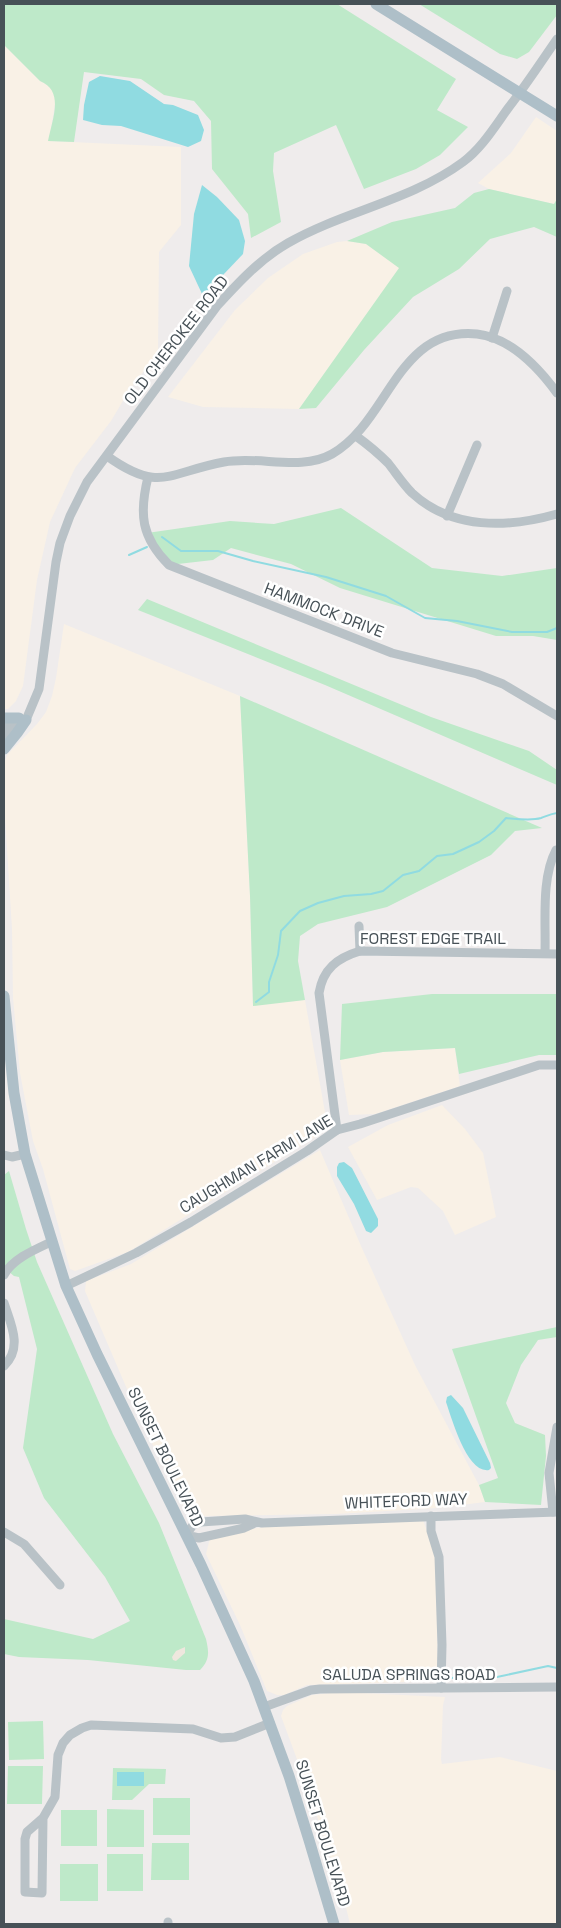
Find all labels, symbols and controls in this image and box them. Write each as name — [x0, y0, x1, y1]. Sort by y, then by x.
street label: OLD CHEROKEE ROAD — [119, 271, 233, 409]
street label: HAMMOCK DRIVE — [261, 578, 387, 642]
street label: FOREST EDGE TRAIL — [360, 928, 506, 949]
street label: CAUGHMAN FARM LANE — [176, 1110, 336, 1218]
street label: SUNSET BOULEVARD — [123, 1384, 209, 1530]
street label: WHITEFORD WAY — [344, 1488, 468, 1514]
street label: SALUDA SPRINGS ROAD — [322, 1664, 496, 1685]
street label: SUNSET BOULEVARD — [291, 1757, 355, 1909]

